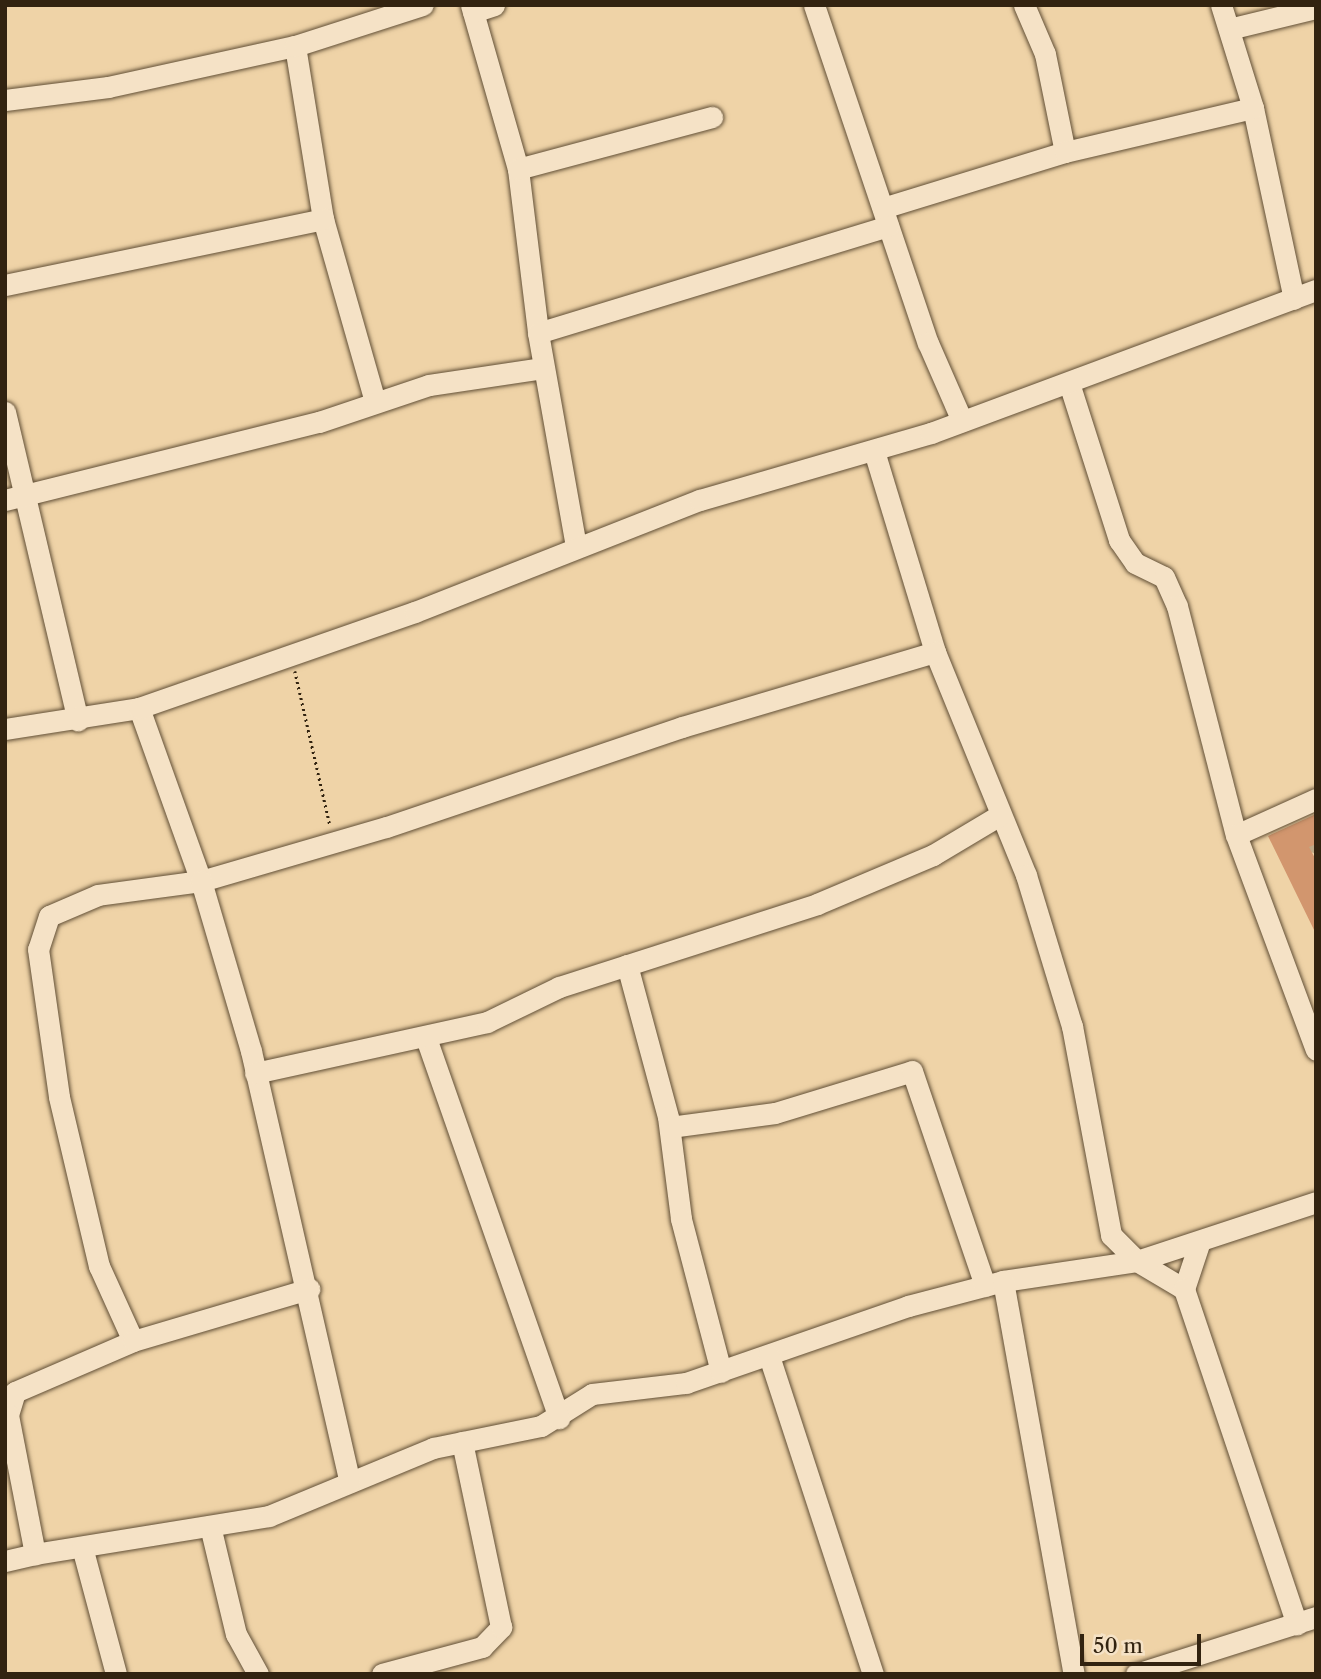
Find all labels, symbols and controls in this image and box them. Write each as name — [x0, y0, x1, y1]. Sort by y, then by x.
scale bar — [1083, 1620, 1204, 1664]
text: 50 m — [1093, 1633, 1143, 1658]

